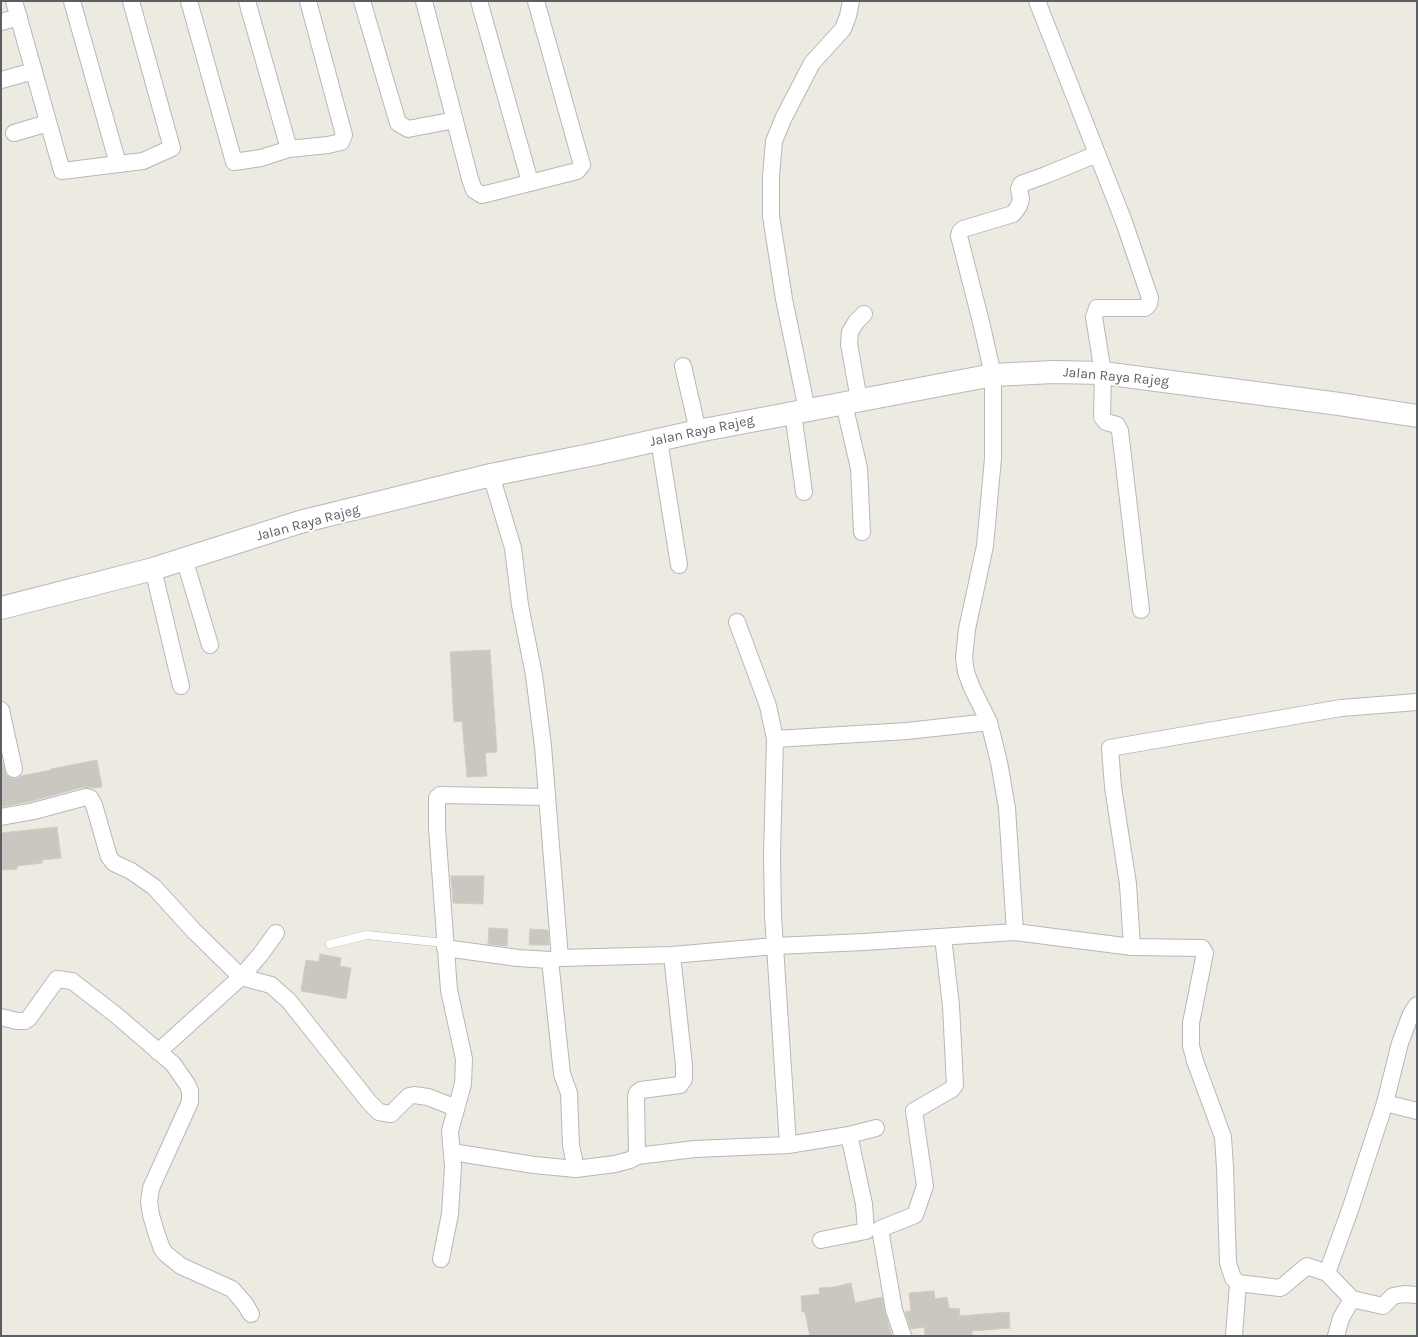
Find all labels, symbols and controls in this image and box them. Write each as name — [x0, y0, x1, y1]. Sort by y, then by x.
street label: Jalan Raya Rajeg — [1062, 364, 1170, 390]
street label: Jalan Raya Rajeg — [648, 412, 756, 450]
street label: Jalan Raya Rajeg — [254, 501, 362, 545]

